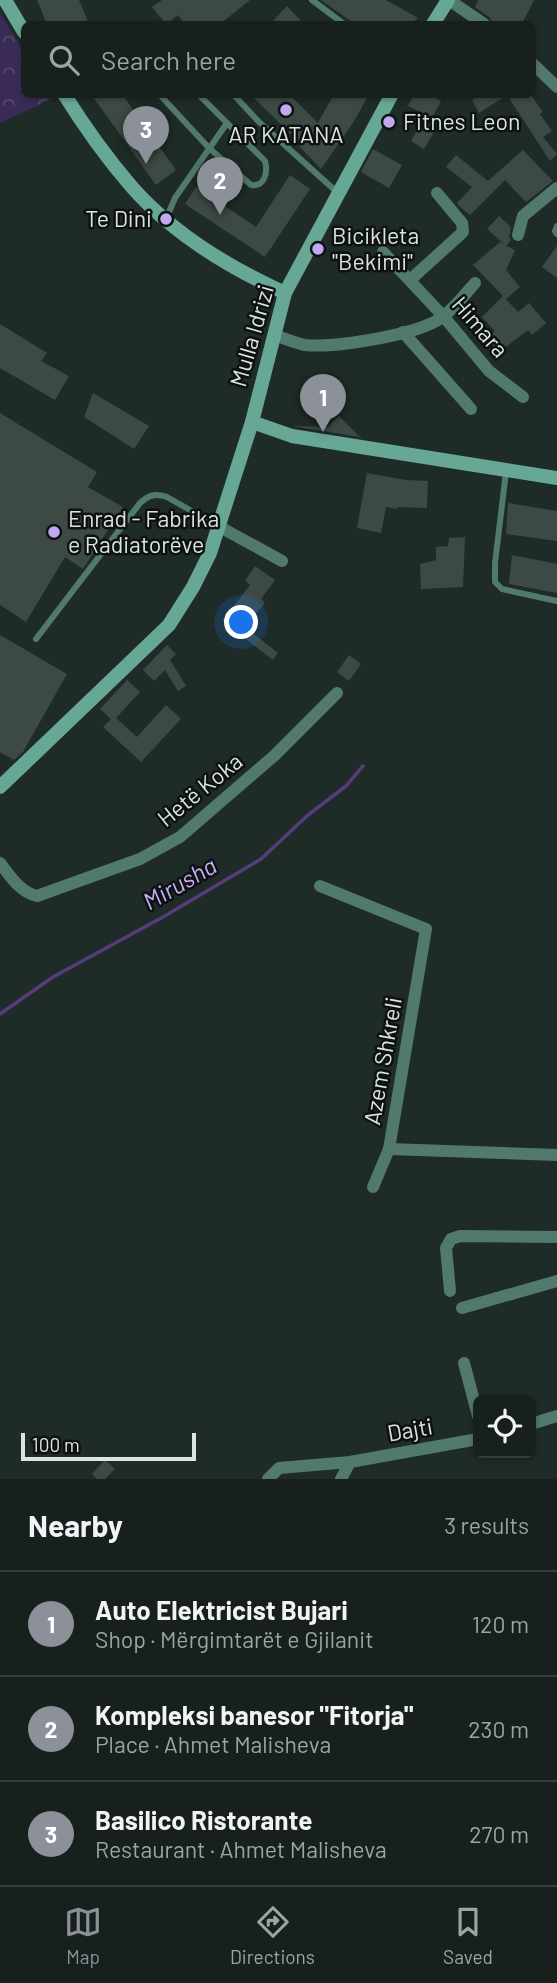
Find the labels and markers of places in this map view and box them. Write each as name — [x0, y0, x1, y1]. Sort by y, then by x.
marker: AR KATANA — [278, 102, 294, 118]
pin: 3 — [123, 106, 169, 164]
place label: Fitnes Leon — [403, 107, 521, 135]
marker: Fitnes Leon — [381, 114, 397, 130]
place label: AR KATANA — [228, 120, 344, 148]
pin: 2 — [197, 157, 243, 215]
place label: Te Dini — [85, 204, 152, 232]
marker: Te Dini — [158, 211, 174, 227]
place label: Bicikleta ''Bekimi'' — [332, 221, 419, 275]
marker: Bicikleta ''Bekimi'' — [310, 241, 326, 257]
pin: 1 — [300, 374, 346, 432]
place label: Enrad - Fabrika e Radiatorëve — [68, 504, 219, 558]
marker: Enrad - Fabrika e Radiatorëve — [46, 524, 62, 540]

